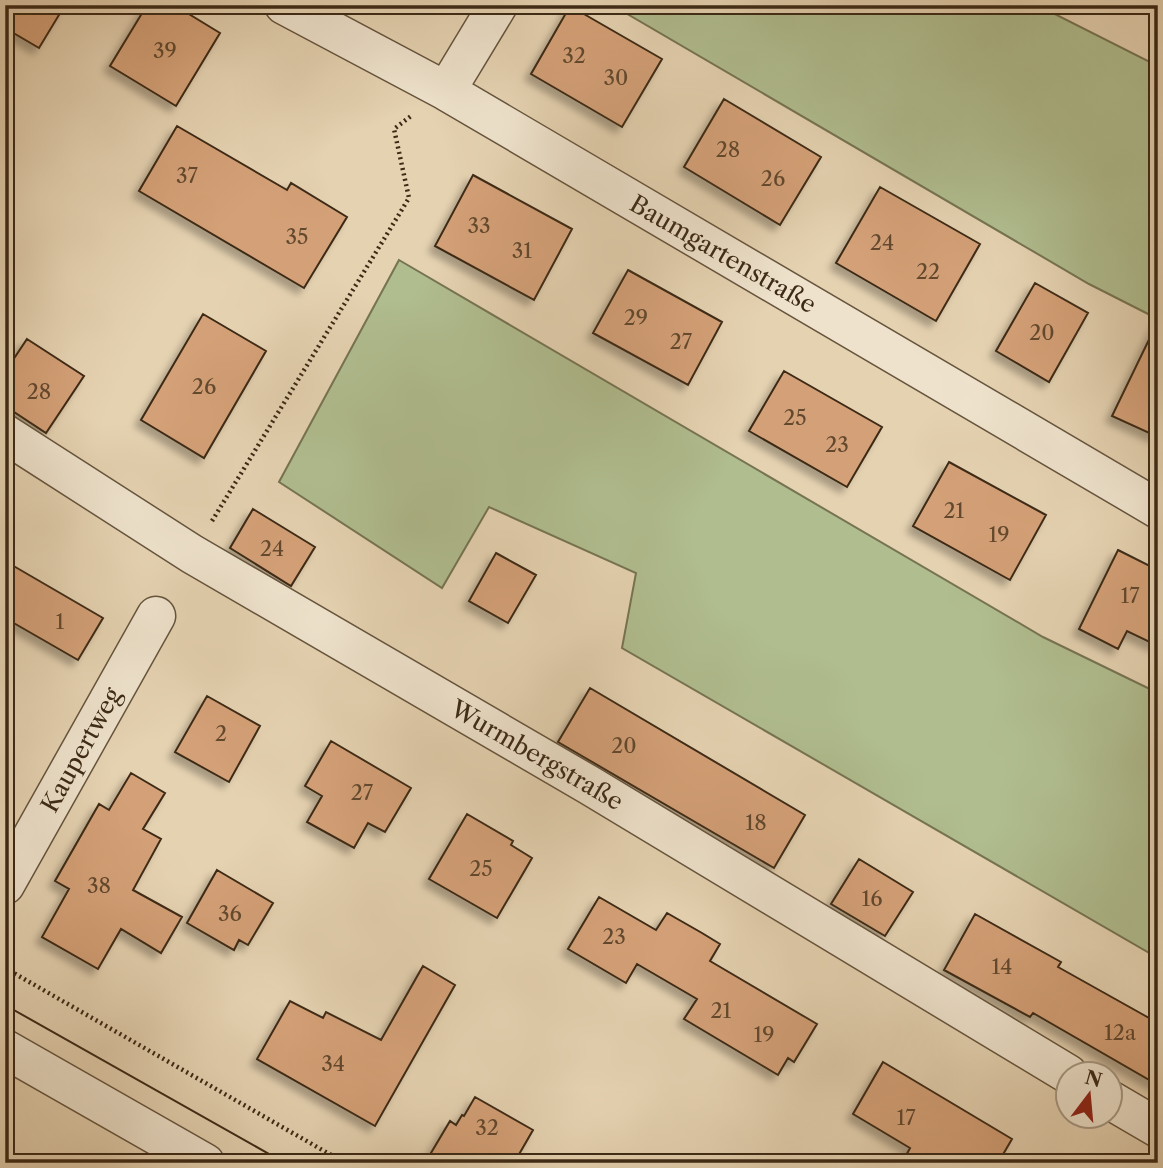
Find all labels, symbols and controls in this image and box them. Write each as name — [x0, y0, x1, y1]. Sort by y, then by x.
house number: 39 — [153, 38, 177, 63]
house number: 32 — [562, 43, 586, 68]
house number: 30 — [604, 65, 628, 90]
house number: 28 — [716, 137, 740, 162]
house number: 37 — [176, 163, 199, 188]
house number: 26 — [761, 166, 785, 191]
street label: Baumgartenstraße — [625, 189, 821, 319]
house number: 33 — [467, 213, 491, 238]
house number: 35 — [286, 224, 308, 249]
house number: 24 — [870, 230, 894, 255]
house number: 31 — [512, 238, 532, 263]
house number: 22 — [916, 259, 940, 284]
house number: 29 — [624, 305, 648, 330]
house number: 20 — [1029, 320, 1055, 345]
house number: 27 — [670, 329, 693, 354]
house number: 26 — [192, 374, 216, 399]
house number: 28 — [27, 379, 51, 404]
house number: 25 — [783, 405, 807, 430]
house number: 23 — [825, 432, 849, 457]
house number: 21 — [944, 498, 965, 523]
house number: 19 — [988, 522, 1010, 547]
house number: 24 — [260, 536, 284, 561]
house number: 17 — [1120, 583, 1140, 608]
house number: 1 — [56, 609, 65, 634]
street label: Kaupertweg — [35, 682, 127, 818]
street label: Wurmbergstraße — [445, 693, 628, 816]
house number: 2 — [215, 721, 227, 746]
house number: 20 — [611, 733, 637, 758]
house number: 27 — [351, 780, 374, 805]
house number: 18 — [745, 810, 767, 835]
house number: 25 — [469, 856, 493, 881]
house number: 38 — [87, 873, 111, 898]
house number: 16 — [861, 886, 883, 911]
house number: 36 — [218, 901, 242, 926]
house number: 23 — [602, 924, 626, 949]
house number: 14 — [992, 954, 1012, 979]
house number: 21 — [711, 998, 732, 1023]
house number: 12a — [1104, 1020, 1137, 1045]
house number: 19 — [753, 1022, 775, 1047]
house number: 34 — [321, 1051, 345, 1076]
north arrow — [1054, 1060, 1124, 1130]
text: N — [1082, 1066, 1105, 1092]
house number: 17 — [896, 1105, 916, 1130]
house number: 32 — [475, 1115, 499, 1140]

